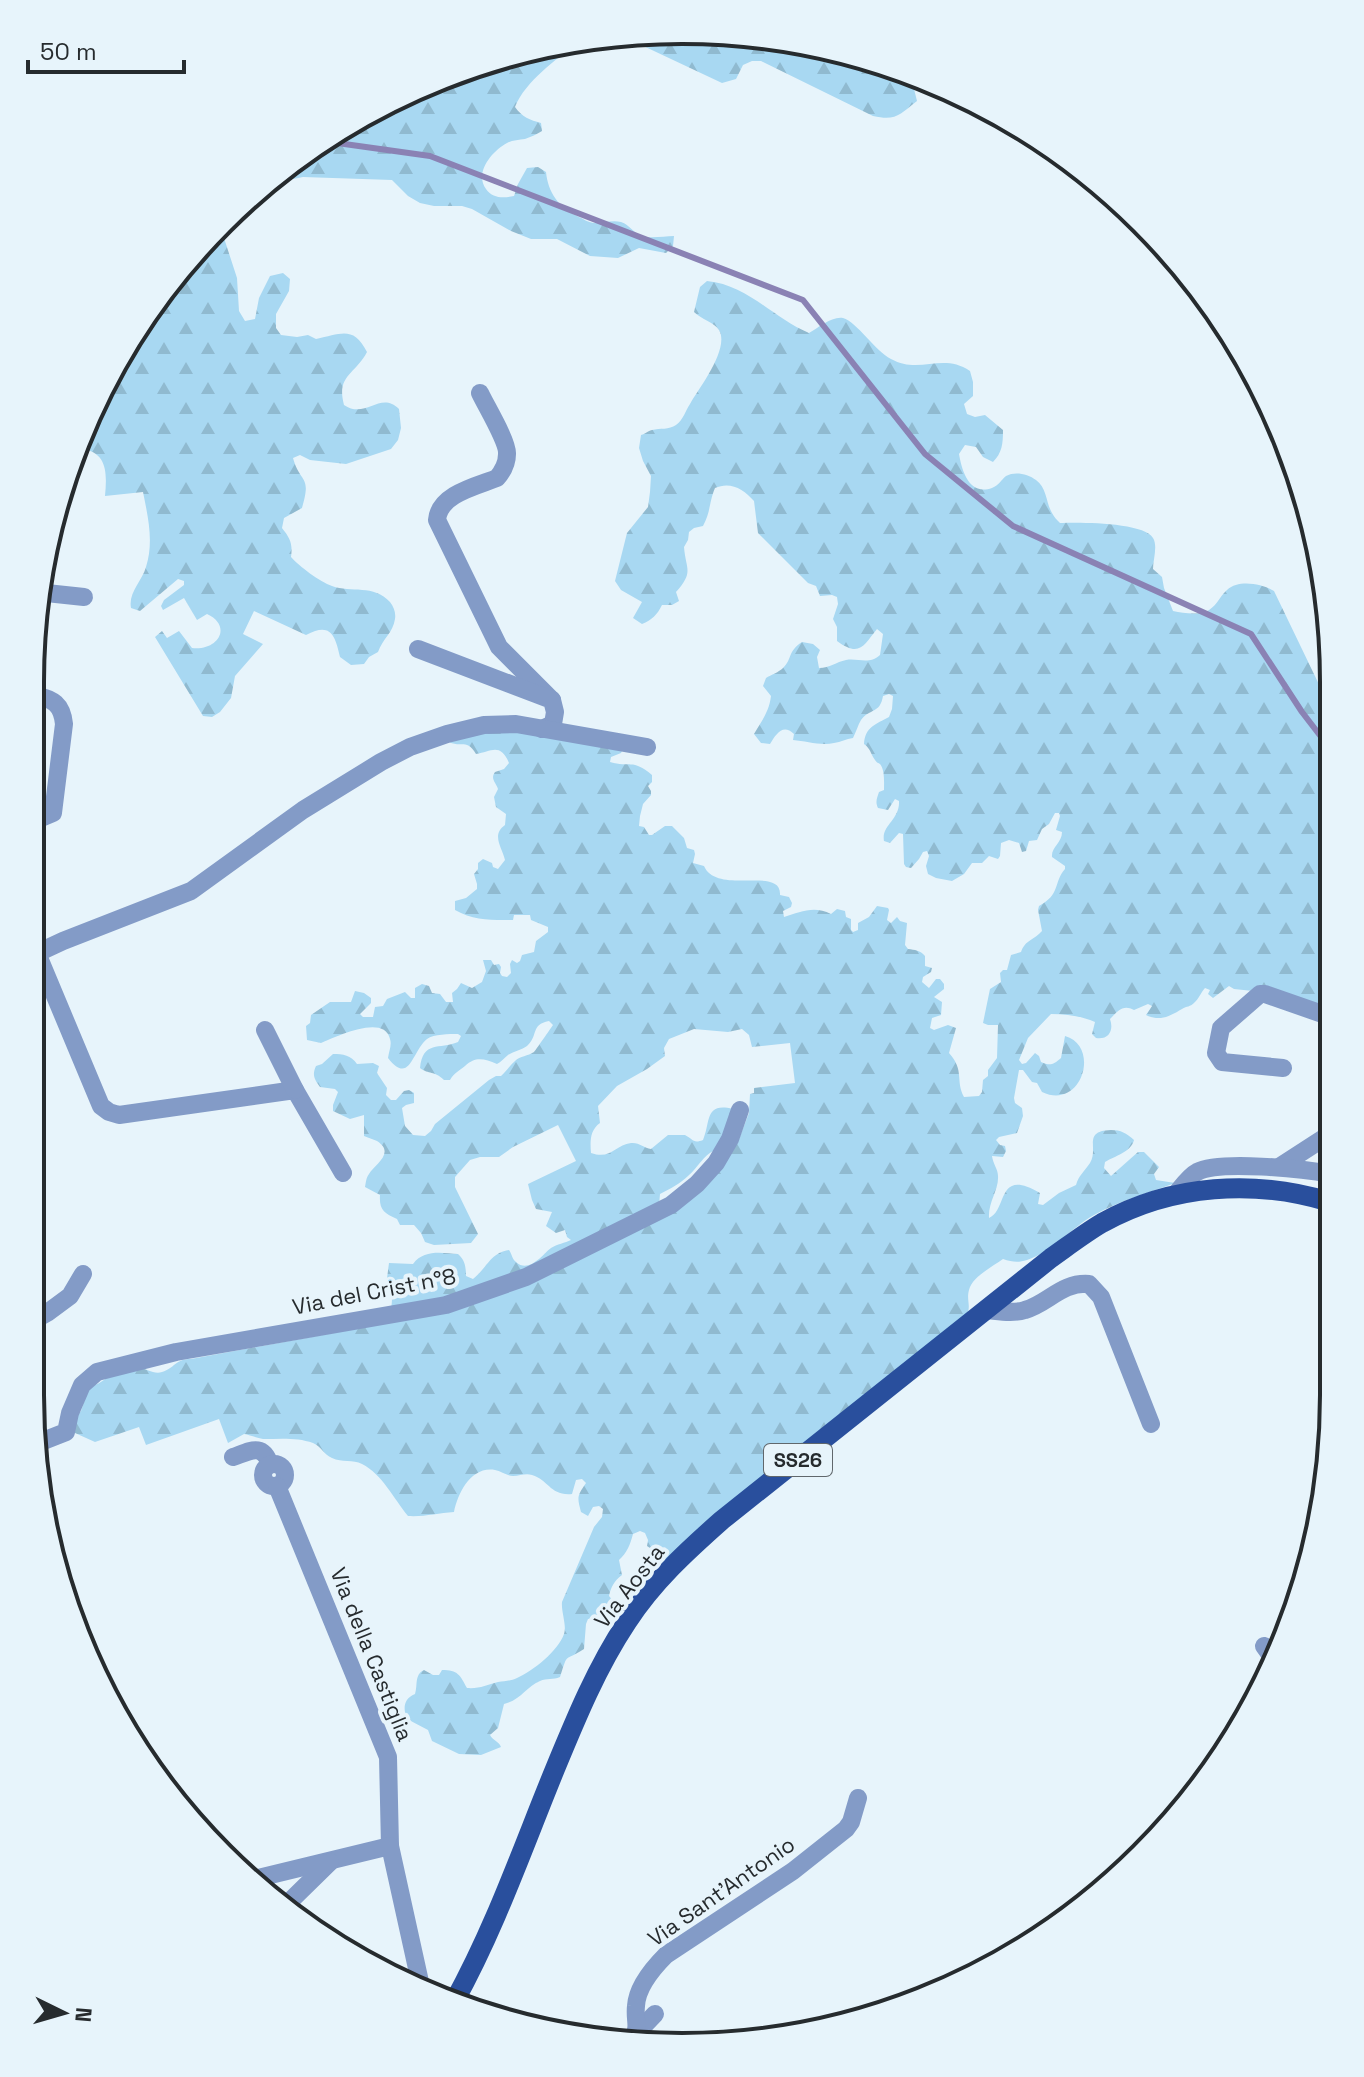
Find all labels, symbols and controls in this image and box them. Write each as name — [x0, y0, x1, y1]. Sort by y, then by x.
scale bar — [28, 24, 184, 74]
text: 50 m — [40, 36, 97, 67]
street label: Via del Crist n°8 — [290, 1261, 458, 1321]
road number: SS26 — [764, 1444, 832, 1476]
street label: Via Aosta — [588, 1538, 671, 1633]
street label: Via della Castiglia — [324, 1563, 420, 1745]
street label: Via Sant'Antonio — [642, 1830, 800, 1952]
north arrow — [24, 1973, 104, 2053]
text: N — [69, 2006, 99, 2023]

